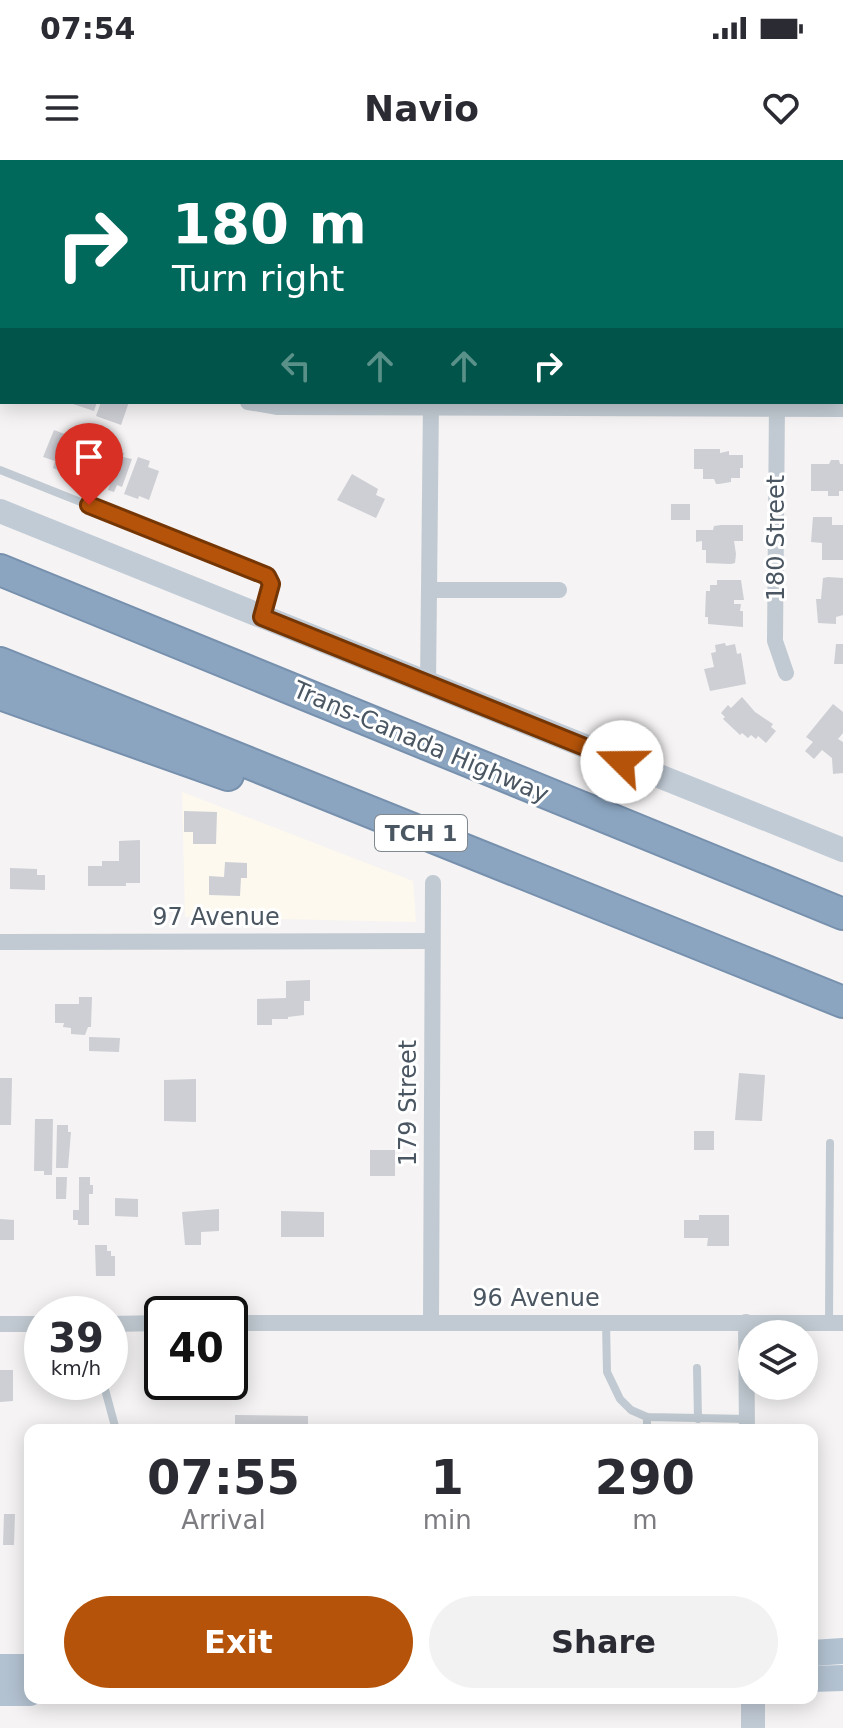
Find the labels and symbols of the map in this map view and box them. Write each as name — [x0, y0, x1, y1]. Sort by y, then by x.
pin — [55, 423, 123, 505]
street label: 180 Street — [762, 475, 790, 601]
street label: Trans-Canada Highway — [288, 675, 553, 809]
position arrow — [580, 720, 664, 804]
road number: TCH 1 — [375, 815, 467, 851]
street label: 97 Avenue — [152, 903, 280, 931]
street label: 179 Street — [394, 1040, 422, 1166]
street label: 96 Avenue — [472, 1284, 600, 1312]
speed limit sign: 40 — [144, 1296, 248, 1400]

